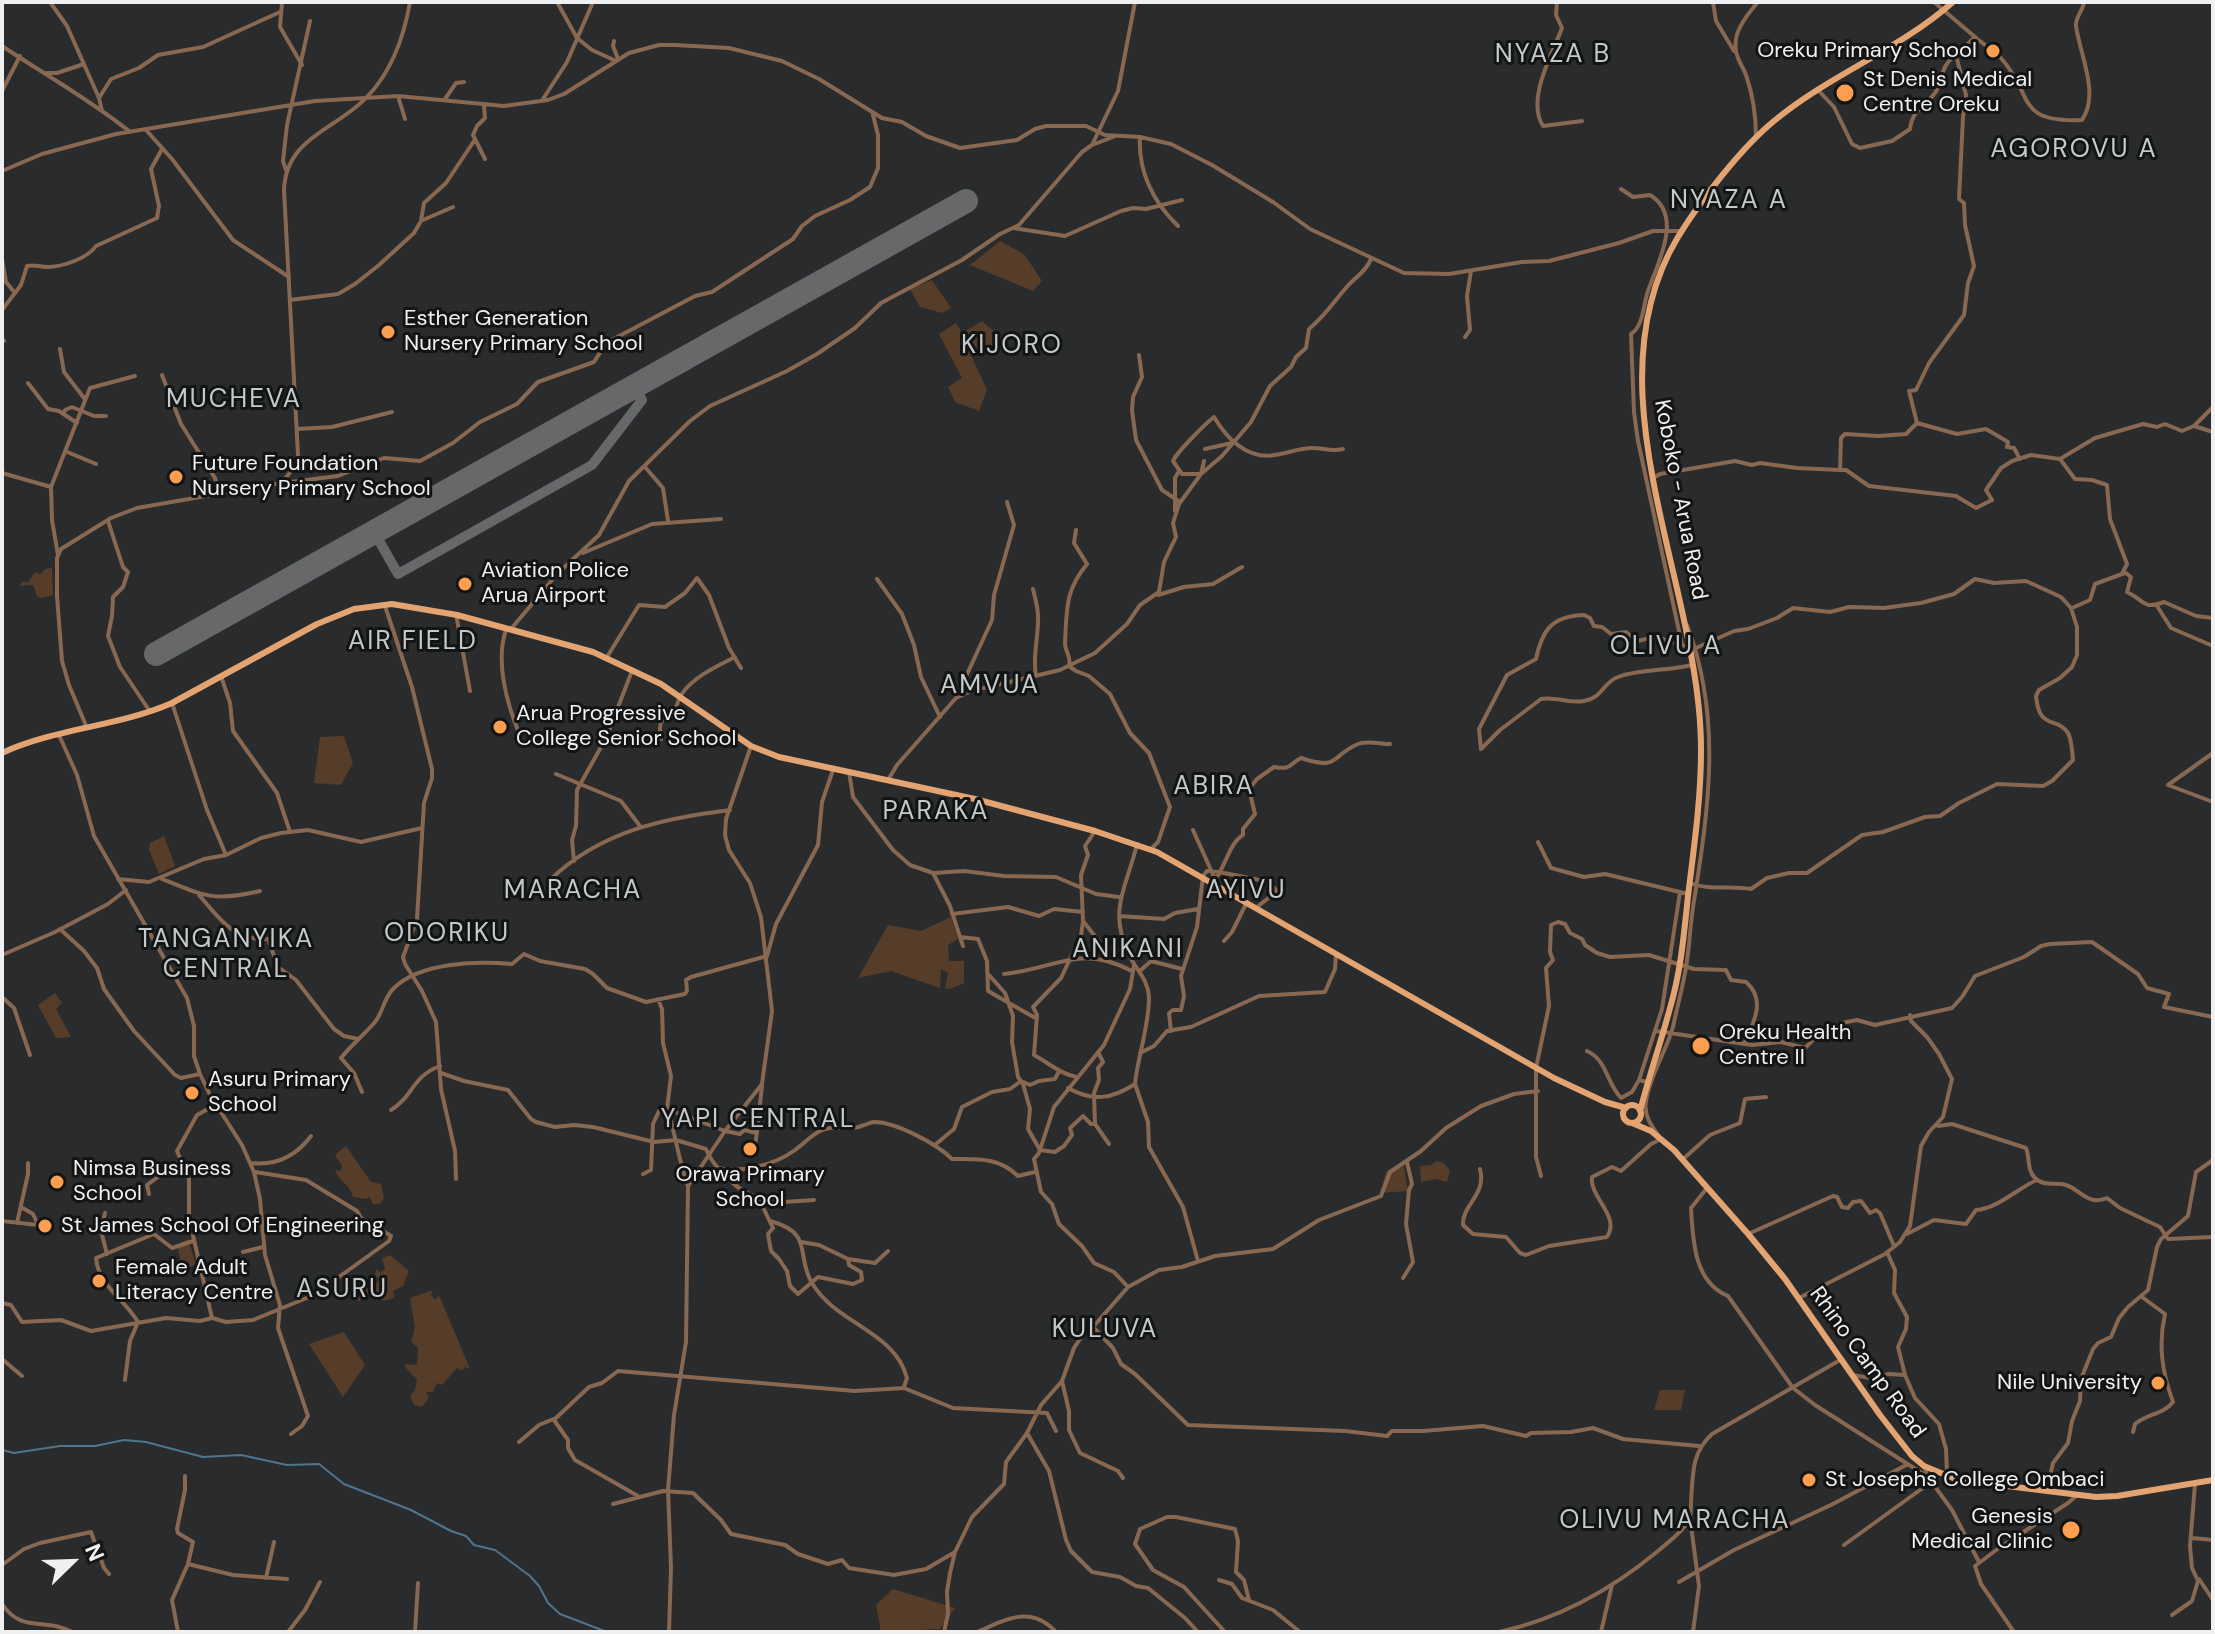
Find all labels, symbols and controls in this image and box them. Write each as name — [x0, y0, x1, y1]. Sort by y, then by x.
place label: Oreku Primary School — [1757, 38, 1977, 64]
district label: NYAZA B — [1495, 39, 1611, 71]
marker: Oreku Primary School — [1984, 42, 2002, 60]
place label: St Denis Medical Centre Oreku — [1863, 67, 2032, 118]
marker: St Denis Medical Centre Oreku — [1834, 82, 1856, 104]
district label: AGOROVU A — [1990, 134, 2158, 166]
district label: NYAZA A — [1670, 185, 1788, 217]
place label: Esther Generation Nursery Primary School — [404, 306, 643, 358]
marker: Esther Generation Nursery Primary School — [379, 323, 397, 341]
district label: KIJORO — [961, 330, 1063, 362]
district label: MUCHEVA — [166, 384, 302, 416]
street label: Koboko - Arua Road — [1648, 398, 1712, 602]
place label: Future Foundation Nursery Primary School — [192, 451, 431, 502]
marker: Future Foundation Nursery Primary School — [167, 468, 185, 486]
place label: Aviation Police Arua Airport — [481, 558, 629, 610]
marker: Aviation Police Arua Airport — [456, 575, 474, 593]
district label: AIR FIELD — [348, 626, 478, 658]
district label: OLIVU A — [1610, 631, 1722, 663]
district label: AMVUA — [940, 670, 1040, 702]
place label: Arua Progressive College Senior School — [516, 701, 736, 752]
marker: Arua Progressive College Senior School — [491, 718, 509, 736]
district label: ABIRA — [1173, 771, 1255, 803]
district label: PARAKA — [882, 796, 990, 828]
district label: MARACHA — [504, 875, 642, 907]
district label: AYIVU — [1206, 875, 1286, 907]
district label: ODORIKU — [384, 918, 510, 950]
district label: TANGANYIKA CENTRAL — [138, 924, 314, 986]
district label: ANIKANI — [1072, 934, 1184, 966]
place label: Oreku Health Centre II — [1719, 1020, 1851, 1072]
marker: Oreku Health Centre II — [1690, 1035, 1712, 1057]
place label: Asuru Primary School — [208, 1067, 351, 1118]
marker: Asuru Primary School — [183, 1084, 201, 1102]
district label: YAPI CENTRAL — [661, 1104, 855, 1136]
marker: Orawa Primary School — [741, 1140, 759, 1158]
place label: Nimsa Business School — [73, 1156, 231, 1208]
place label: Orawa Primary School — [675, 1162, 825, 1214]
marker: Nimsa Business School — [48, 1173, 66, 1191]
place label: St James School Of Engineering — [61, 1213, 384, 1239]
marker: St James School Of Engineering — [36, 1217, 54, 1235]
place label: Female Adult Literacy Centre — [115, 1255, 273, 1306]
marker: Female Adult Literacy Centre — [90, 1272, 108, 1290]
district label: ASURU — [296, 1274, 388, 1306]
street label: Rhino Camp Road — [1803, 1282, 1931, 1444]
district label: KULUVA — [1052, 1314, 1158, 1346]
place label: Nile University — [1997, 1370, 2142, 1396]
marker: Nile University — [2149, 1374, 2167, 1392]
place label: St Josephs College Ombaci — [1825, 1467, 2105, 1493]
marker: St Josephs College Ombaci — [1800, 1471, 1818, 1489]
place label: Genesis Medical Clinic — [1911, 1504, 2053, 1556]
district label: OLIVU MARACHA — [1559, 1505, 1791, 1537]
marker: Genesis Medical Clinic — [2060, 1519, 2082, 1541]
north arrow — [32, 1522, 112, 1602]
text: N — [78, 1539, 111, 1565]

